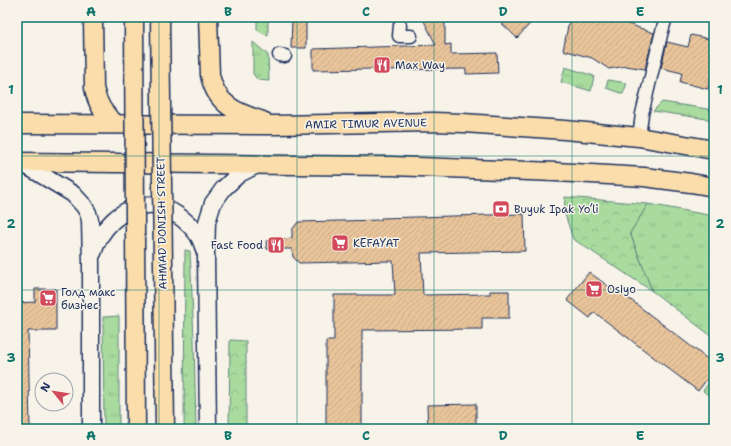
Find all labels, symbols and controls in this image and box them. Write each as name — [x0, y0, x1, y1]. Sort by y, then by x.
text: A — [86, 3, 96, 20]
text: B — [224, 3, 232, 20]
text: C — [362, 3, 370, 20]
text: D — [498, 3, 508, 20]
text: E — [636, 3, 645, 20]
restaurant icon: Max Way — [372, 55, 392, 75]
place label: Max Way — [395, 58, 445, 73]
text: 1 — [8, 81, 14, 98]
text: 1 — [717, 81, 723, 98]
street label: AMIR TIMUR AVENUE — [305, 115, 427, 133]
street label: AHMAD DONISH STREET — [153, 156, 171, 290]
bank icon: Buyuk Ipak Yo‘li — [491, 199, 511, 219]
place label: Buyuk Ipak Yo‘li — [514, 202, 599, 217]
text: 2 — [6, 215, 16, 232]
text: 2 — [715, 215, 725, 232]
supermarket icon: KEFAYAT — [330, 233, 350, 253]
restaurant icon: Fast Food — [266, 235, 286, 255]
place label: KEFAYAT — [353, 236, 400, 251]
place label: Fast Food — [211, 238, 263, 253]
supermarket icon: Osiyo — [584, 279, 604, 299]
place label: Osiyo — [607, 282, 636, 297]
place label: Голд макс бизнес — [61, 285, 116, 313]
supermarket icon: Голд макс бизнес — [38, 288, 58, 308]
text: 3 — [6, 349, 16, 366]
text: 3 — [715, 349, 725, 366]
north arrow — [34, 372, 74, 412]
text: N — [37, 379, 55, 395]
text: A — [86, 427, 96, 444]
text: B — [224, 427, 232, 444]
text: C — [362, 427, 370, 444]
text: D — [498, 427, 508, 444]
text: E — [636, 427, 645, 444]

